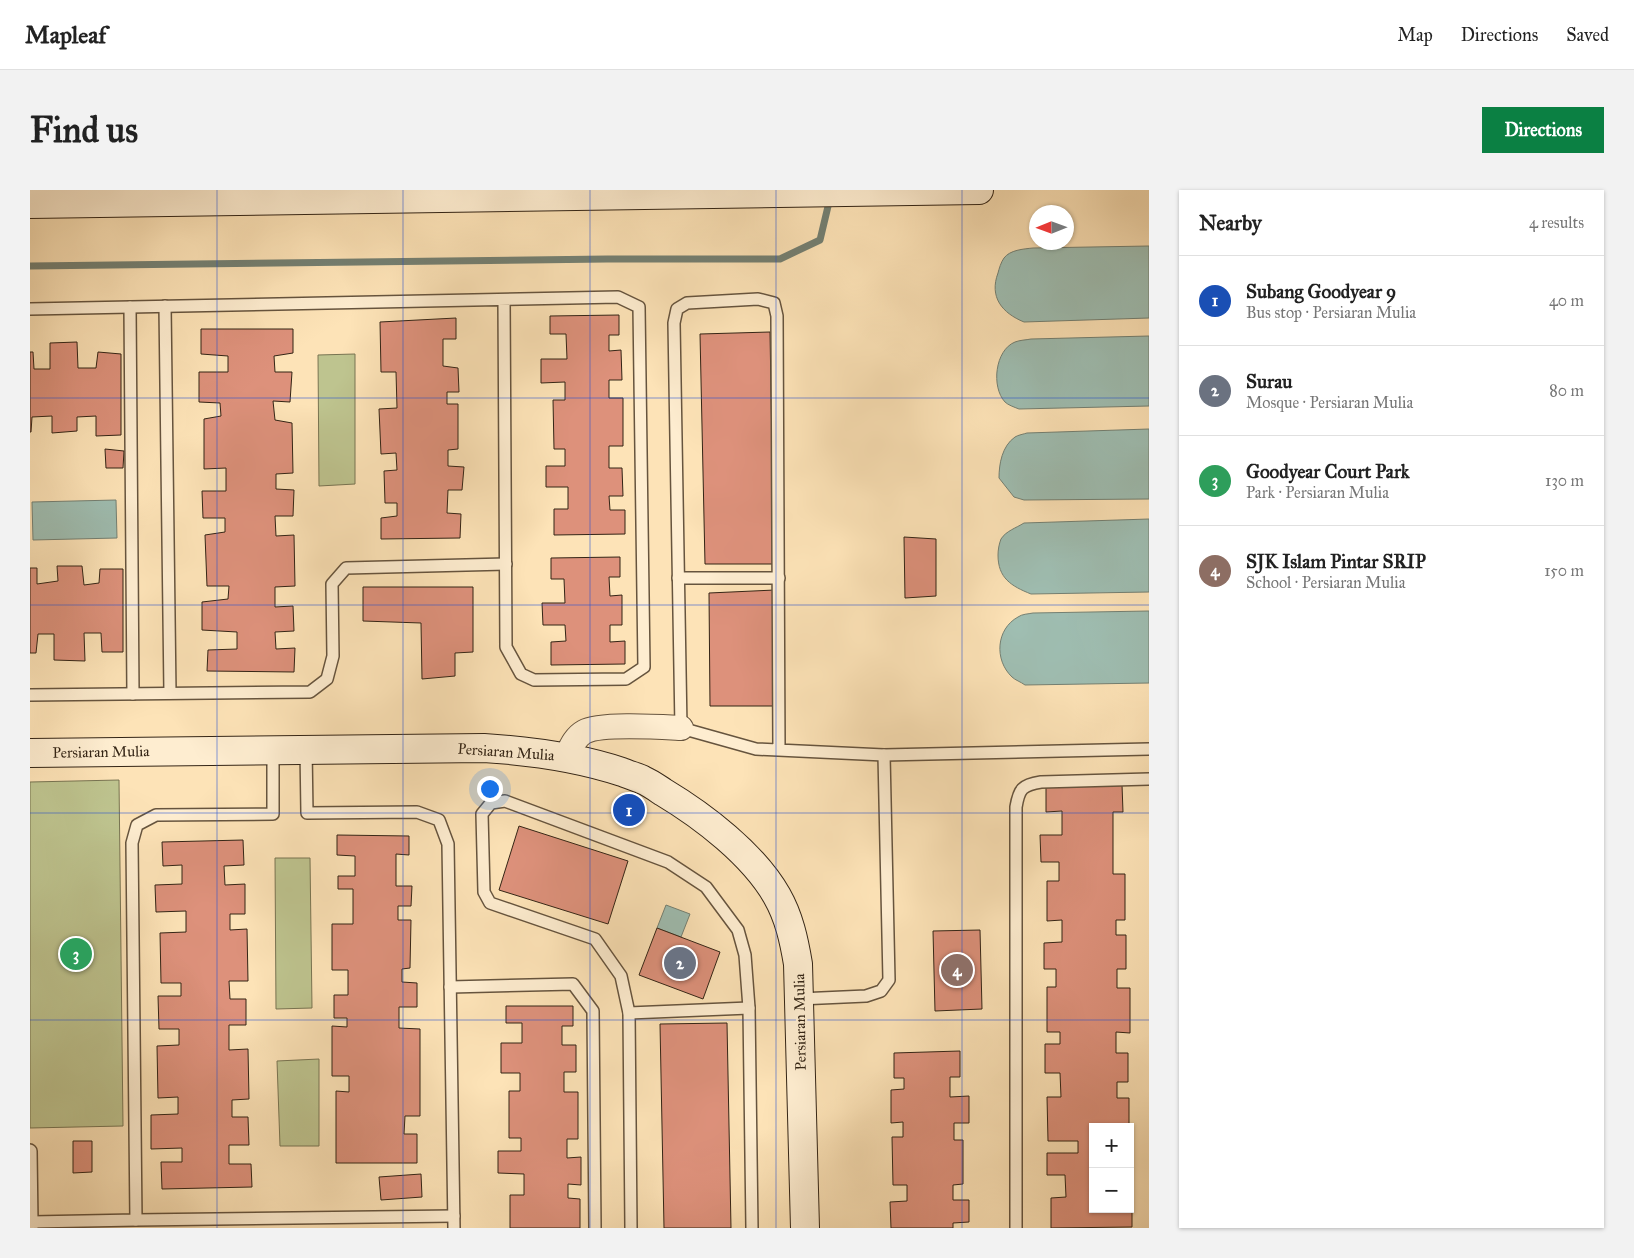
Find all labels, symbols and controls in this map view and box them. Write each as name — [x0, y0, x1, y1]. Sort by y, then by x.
text: Mapleaf — [25, 20, 106, 50]
text: Map — [1397, 24, 1433, 46]
text: Directions — [1461, 24, 1538, 46]
text: Saved — [1566, 24, 1609, 46]
button: Directions — [1482, 107, 1604, 153]
text: Find us — [30, 109, 138, 152]
north arrow — [1029, 205, 1074, 250]
text: Nearby — [1199, 210, 1262, 236]
text: 4 results — [1529, 213, 1584, 232]
text: Subang Goodyear 9 — [1246, 280, 1396, 303]
text: 1 — [1212, 291, 1218, 310]
text: 40 m — [1549, 291, 1584, 310]
text: Bus stop · Persiaran Mulia — [1246, 303, 1416, 322]
text: Surau — [1246, 370, 1292, 393]
text: 2 — [1211, 381, 1219, 400]
text: 80 m — [1549, 381, 1584, 400]
text: Mosque · Persiaran Mulia — [1246, 393, 1413, 412]
text: Goodyear Court Park — [1246, 460, 1410, 483]
text: 3 — [1212, 471, 1218, 490]
text: 130 m — [1545, 471, 1584, 490]
text: Park · Persiaran Mulia — [1246, 483, 1389, 502]
text: SJK Islam Pintar SRIP — [1246, 550, 1426, 573]
text: 4 — [1211, 561, 1219, 580]
text: 150 m — [1544, 561, 1584, 580]
text: School · Persiaran Mulia — [1246, 573, 1405, 592]
street label: Persiaran Mulia — [457, 740, 556, 764]
street label: Persiaran Mulia — [52, 742, 150, 762]
your location — [477, 776, 503, 802]
pin: 1 — [613, 791, 645, 829]
pin: 3 — [60, 935, 92, 973]
pin: 2 — [664, 944, 696, 982]
pin: 4 — [941, 951, 973, 989]
street label: Persiaran Mulia — [790, 973, 810, 1071]
map controls — [1089, 1123, 1134, 1213]
button: + — [1089, 1123, 1134, 1168]
button: − — [1089, 1168, 1134, 1213]

